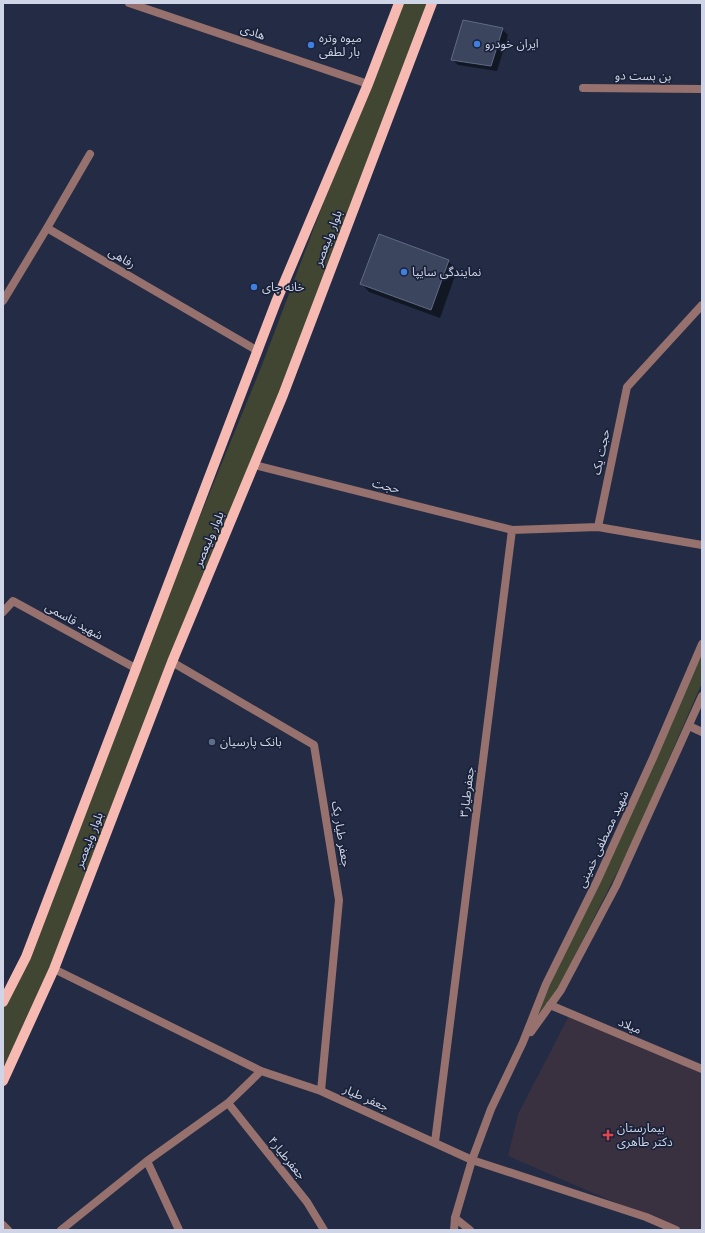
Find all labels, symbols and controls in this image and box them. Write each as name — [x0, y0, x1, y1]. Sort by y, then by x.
street label: هادی — [239, 20, 268, 43]
place label: میوه وتره بار لطفی — [319, 30, 362, 59]
place label: ایران خودرو — [485, 36, 539, 51]
marker: ایران خودرو — [472, 39, 482, 49]
marker: میوه وتره بار لطفی — [306, 40, 316, 50]
street label: بن بست دو — [615, 68, 671, 84]
street label: بلوار ولیعصر — [310, 208, 345, 269]
street label: رفاهی — [106, 244, 138, 271]
place label: نمایندگی سایپا — [412, 264, 481, 280]
marker: نمایندگی سایپا — [399, 267, 409, 277]
place label: خانه چای — [262, 279, 305, 295]
marker: خانه چای — [249, 282, 259, 292]
street label: حجت یک — [588, 428, 613, 476]
street label: حجت — [371, 475, 401, 496]
street label: بلوار ولیعصر — [190, 509, 227, 570]
street label: شهید قاسمی — [43, 599, 106, 643]
place label: بانک پارسیان — [220, 734, 282, 750]
marker: بانک پارسیان — [207, 737, 217, 747]
street label: جعفرطیار۳ — [456, 766, 477, 818]
street label: شهید مصطفی خمینی — [573, 788, 632, 890]
street label: جعفر طیار یک — [329, 800, 354, 868]
street label: بلوار ولیعصر — [71, 810, 106, 871]
street label: میلاد — [616, 1014, 644, 1037]
street label: جعفر طیار — [340, 1081, 391, 1114]
place label: بیمارستان دکتر طاهری — [617, 1120, 673, 1149]
marker: بیمارستان دکتر طاهری — [602, 1129, 614, 1141]
street label: جعفرطیار۴ — [265, 1133, 309, 1182]

